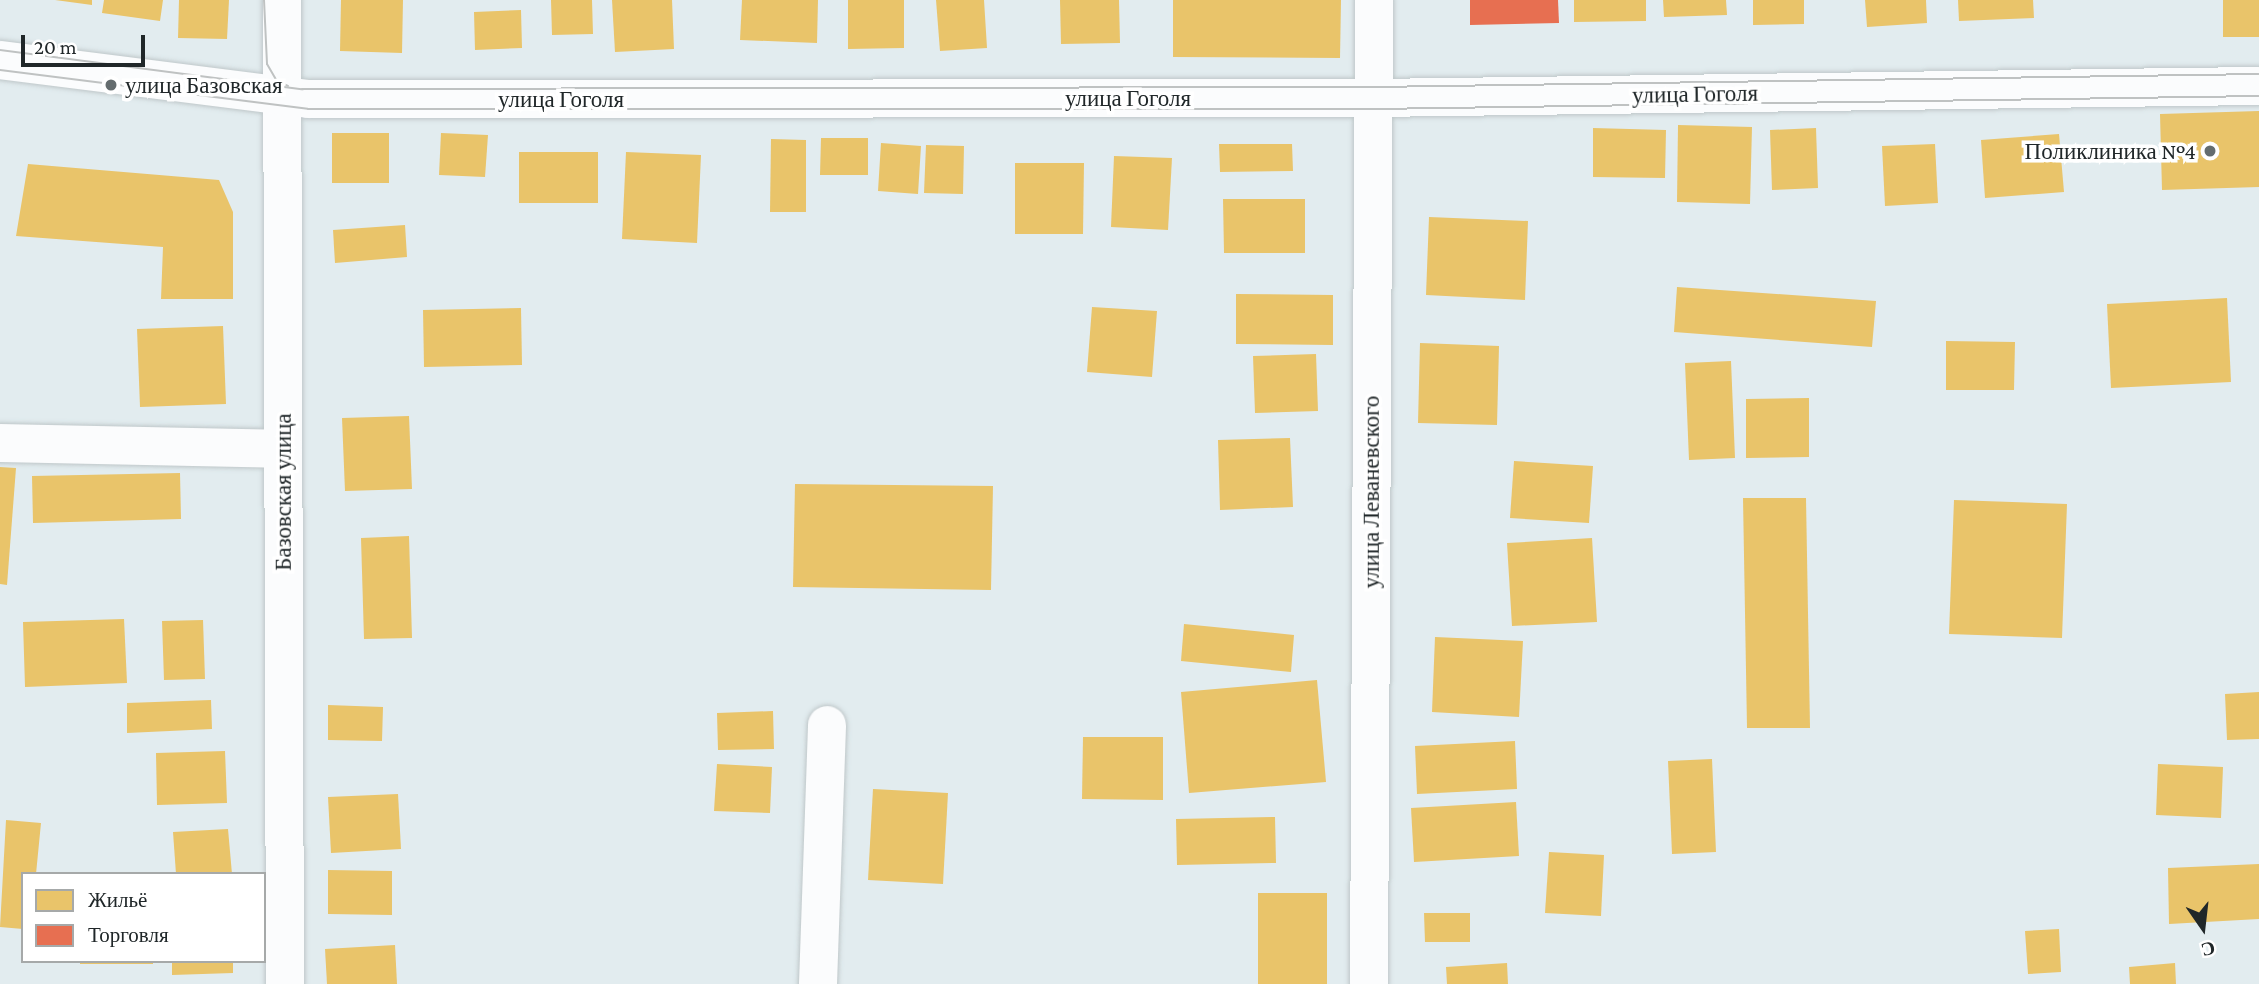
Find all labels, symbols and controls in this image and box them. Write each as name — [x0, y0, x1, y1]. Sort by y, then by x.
scale bar — [24, 21, 149, 65]
text: 20 m — [34, 35, 77, 59]
place label: улица Базовская — [125, 71, 283, 99]
marker: улица Базовская — [103, 77, 119, 93]
street label: улица Гоголя — [1632, 79, 1758, 109]
street label: улица Гоголя — [1065, 84, 1191, 112]
street label: улица Гоголя — [498, 85, 624, 113]
place label: Поликлиника №4 — [2025, 137, 2196, 165]
marker: Поликлиника №4 — [2202, 143, 2218, 159]
street label: улица Леваневского — [1357, 396, 1385, 588]
street label: Базовская улица — [269, 413, 297, 571]
legend — [21, 872, 266, 963]
text: Жильё — [88, 888, 147, 912]
north arrow — [2168, 893, 2238, 963]
text: Торговля — [88, 923, 169, 947]
text: С — [2199, 937, 2217, 961]

